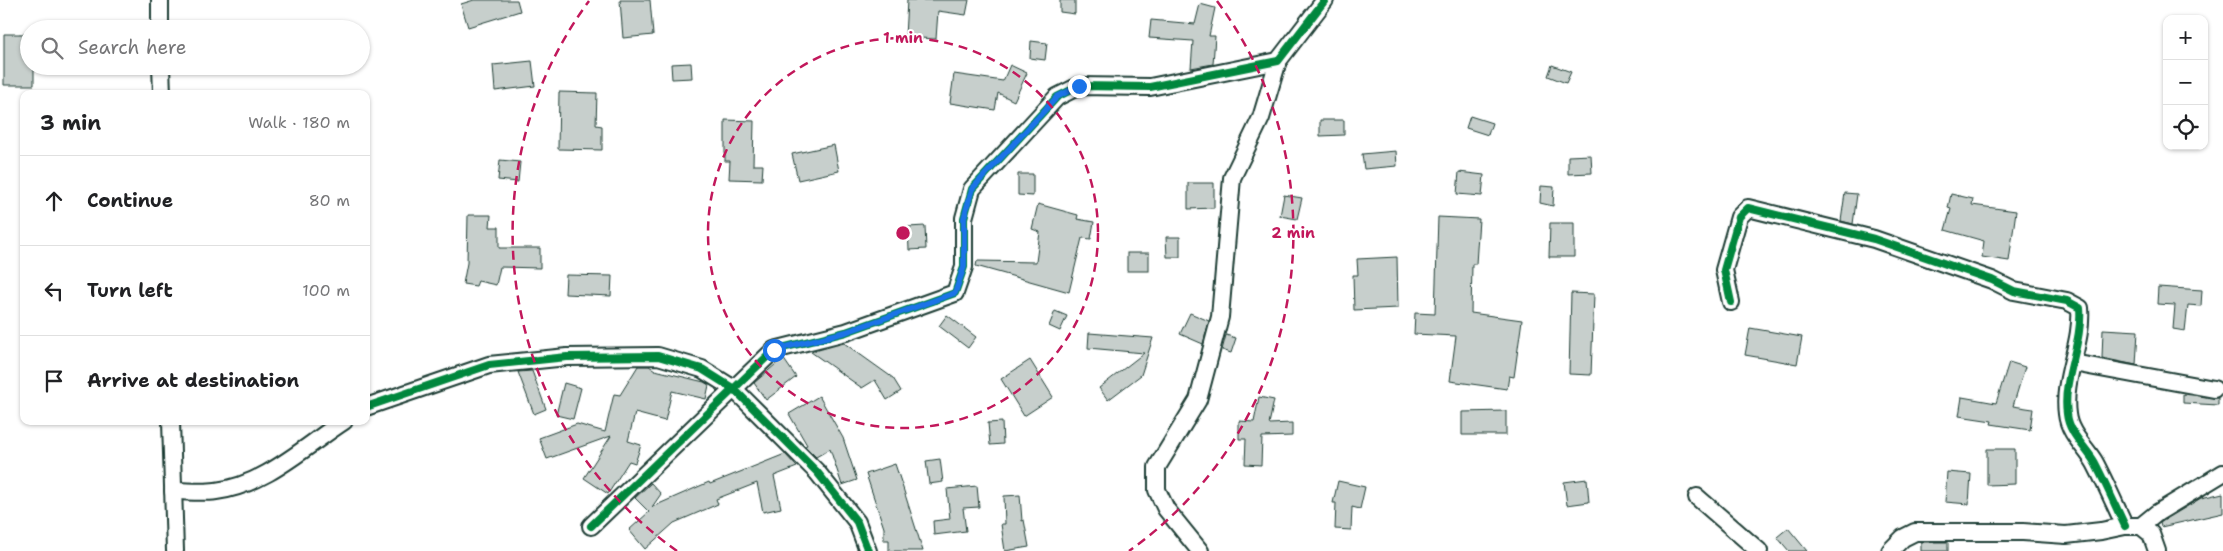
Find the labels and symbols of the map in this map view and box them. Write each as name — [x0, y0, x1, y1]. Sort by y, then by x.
text: 1 min — [883, 28, 923, 48]
route end — [1068, 75, 1091, 98]
text: 2 min — [1271, 223, 1315, 243]
centre of rings — [894, 224, 912, 242]
route start — [763, 339, 786, 362]

